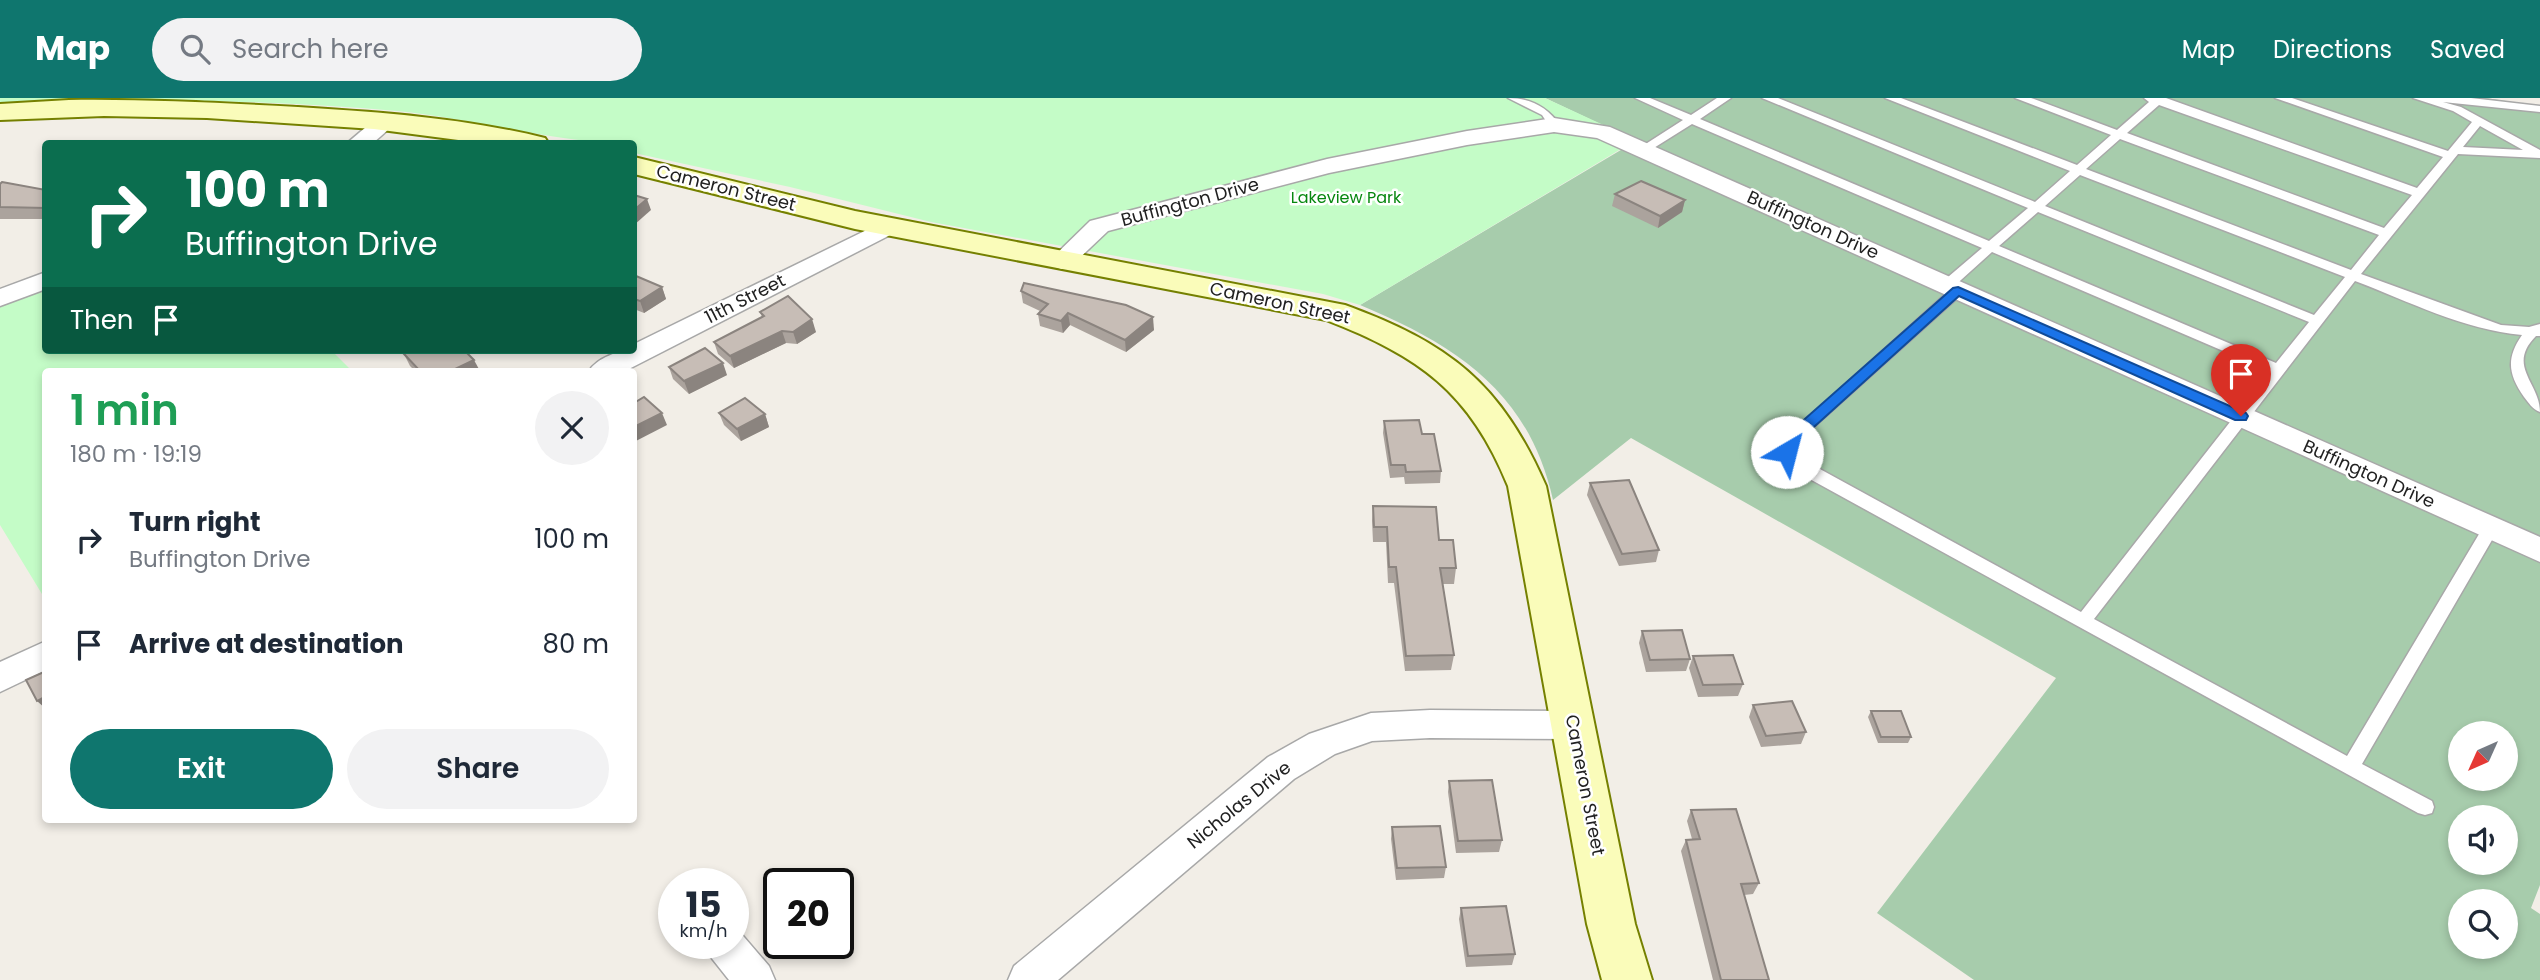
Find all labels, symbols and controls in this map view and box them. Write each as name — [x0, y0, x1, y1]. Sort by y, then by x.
search box — [152, 18, 642, 81]
text: Map — [35, 25, 110, 72]
icon: search — [176, 30, 214, 68]
text: Search here — [232, 31, 389, 67]
text: Map — [2182, 33, 2235, 66]
text: Directions — [2273, 33, 2392, 66]
text: Saved — [2430, 33, 2505, 66]
text: 100 m — [185, 156, 330, 224]
street label: Cameron Street — [654, 158, 799, 217]
icon: right — [70, 168, 161, 259]
street label: Buffington Drive — [1118, 171, 1262, 232]
street label: Buffington Drive — [1743, 184, 1883, 265]
park label: Lakeview Park — [1291, 186, 1402, 209]
text: Buffington Drive — [185, 221, 438, 266]
street label: 11th Street — [700, 268, 789, 329]
street label: Cameron Street — [1208, 275, 1353, 330]
icon: arrive — [147, 301, 185, 339]
text: Then — [70, 302, 133, 338]
pin — [2211, 344, 2271, 416]
icon: arrive — [2222, 355, 2260, 393]
text: 1 min — [70, 381, 179, 440]
button: close — [535, 391, 609, 465]
position arrow — [1750, 415, 1824, 489]
street label: Buffington Drive — [2299, 433, 2439, 514]
text: 180 m · 19:19 — [70, 438, 202, 470]
text: Turn right — [129, 504, 261, 540]
icon: right — [70, 521, 108, 559]
text: 100 m — [534, 521, 609, 557]
text: Buffington Drive — [129, 543, 311, 575]
icon: arrive — [70, 626, 108, 664]
text: Arrive at destination — [129, 626, 404, 662]
text: 80 m — [543, 626, 609, 662]
street label: Cameron Street — [1560, 712, 1611, 857]
north arrow — [2448, 721, 2518, 791]
map controls — [2448, 721, 2518, 959]
button: Exit — [70, 729, 333, 809]
button: Share — [347, 729, 609, 809]
street label: Nicholas Drive — [1181, 755, 1296, 854]
button: sound — [2448, 805, 2518, 875]
speed limit sign: 20 — [763, 868, 854, 959]
text: 15 — [686, 880, 721, 929]
button: search — [2448, 889, 2518, 959]
text: km/h — [680, 918, 727, 943]

